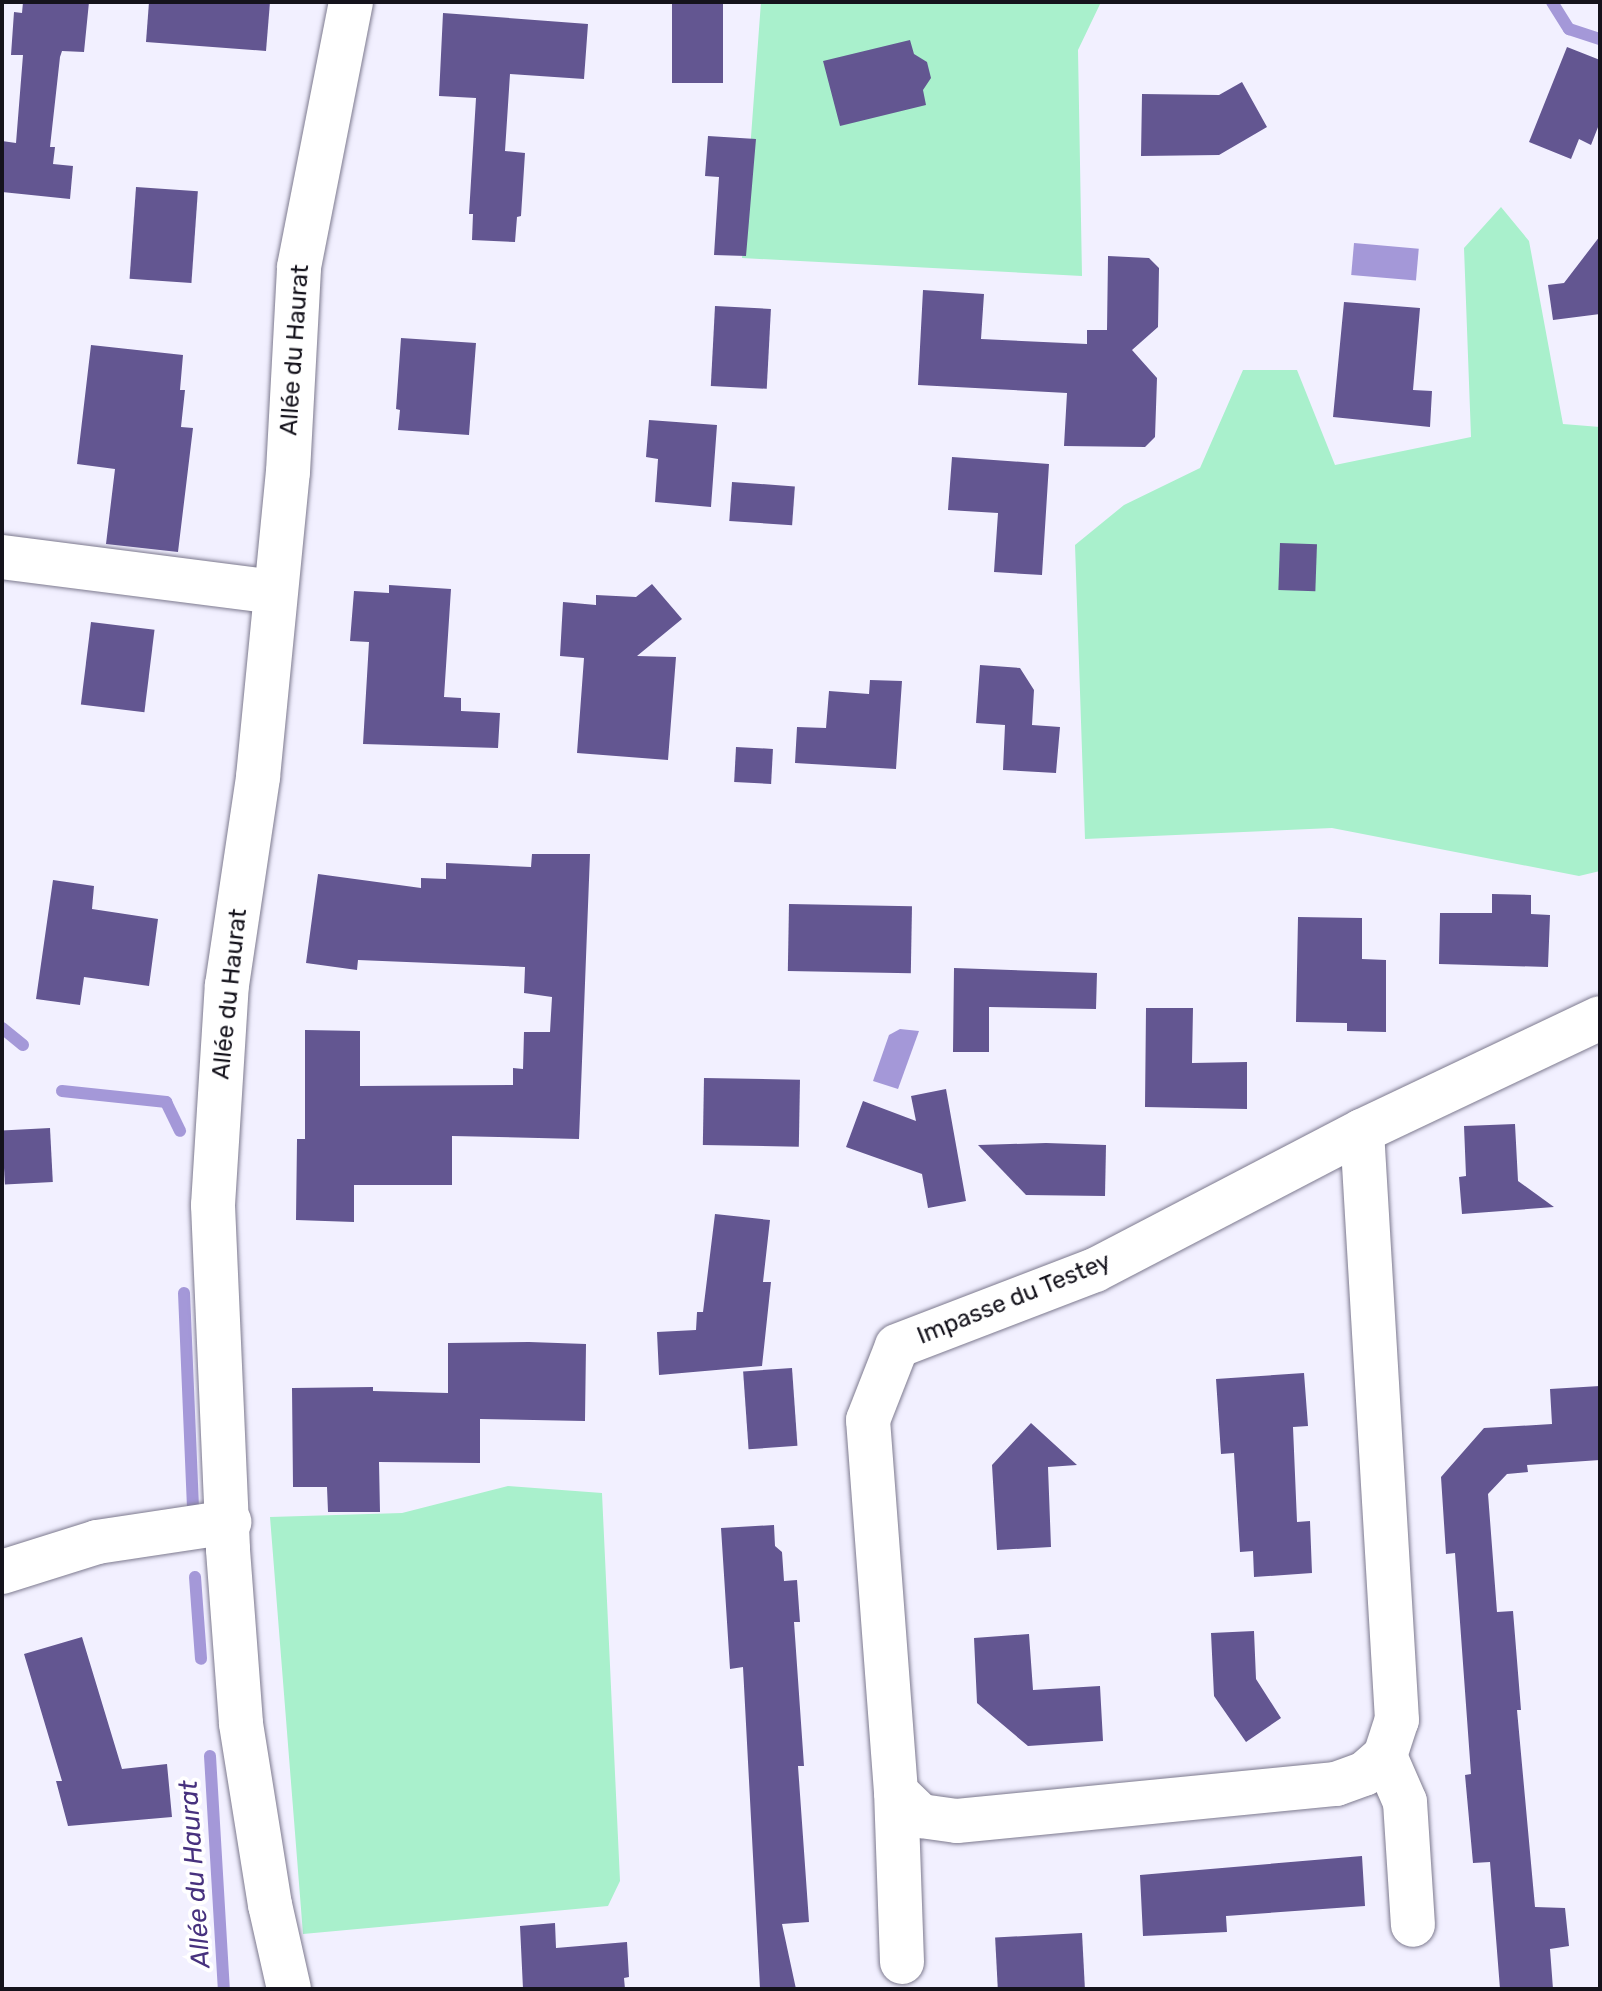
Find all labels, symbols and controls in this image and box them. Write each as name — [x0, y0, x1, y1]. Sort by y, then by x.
street label: Allée du Haurat — [275, 264, 315, 436]
street label: Allée du Haurat — [207, 907, 253, 1081]
street label: Impasse du Testey — [913, 1247, 1115, 1351]
water label: Allée du Haurat — [173, 1779, 217, 1969]

